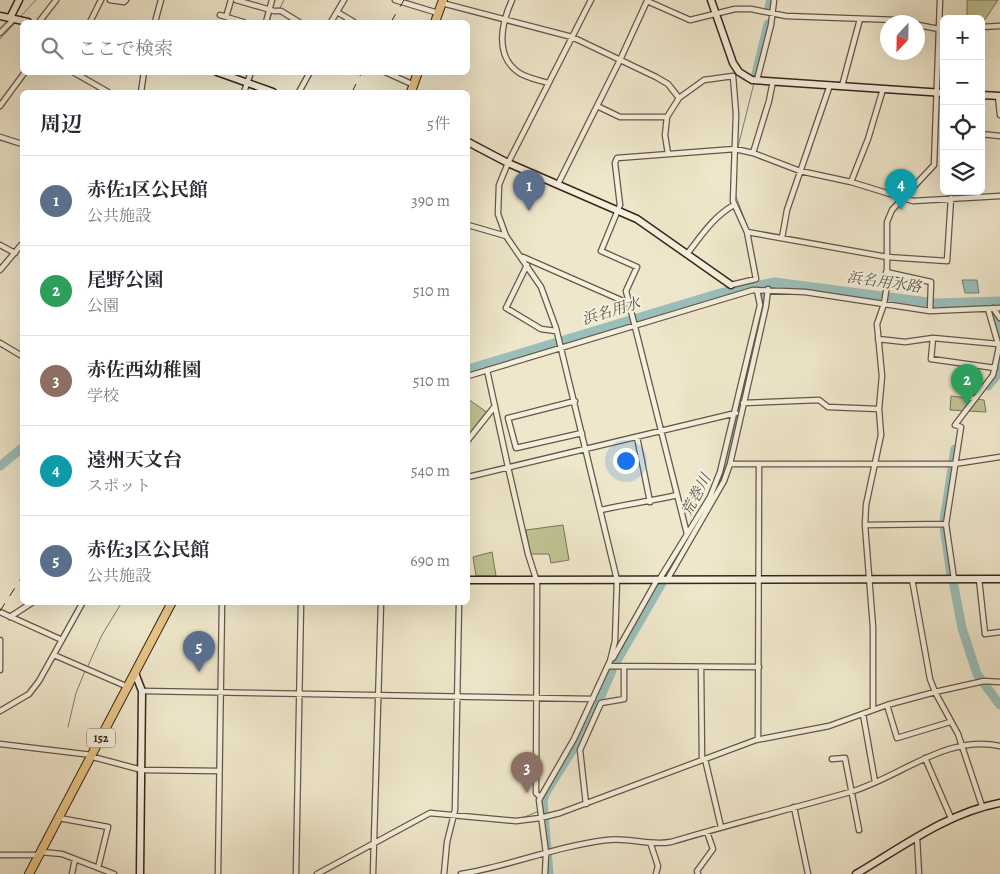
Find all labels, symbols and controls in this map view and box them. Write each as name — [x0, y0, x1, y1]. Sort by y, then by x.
north arrow — [880, 15, 925, 60]
map controls — [940, 15, 985, 195]
button: + — [940, 15, 985, 60]
search box — [20, 20, 470, 75]
icon: search — [38, 34, 66, 62]
text: ここで検索 — [78, 36, 173, 62]
button: − — [940, 60, 985, 105]
button: locate — [940, 105, 985, 150]
text: 周辺 — [40, 110, 82, 138]
text: 5件 — [427, 113, 450, 135]
button: layers — [940, 150, 985, 195]
pin: 4 — [885, 169, 917, 210]
pin: 1 — [513, 170, 545, 211]
text: 赤佐1区公民館 — [87, 177, 208, 203]
text: 1 — [53, 190, 59, 212]
text: 390 m — [411, 190, 450, 212]
text: 公共施設 — [87, 205, 151, 227]
text: 尾野公園 — [87, 267, 163, 293]
water label: 浜名用水路 — [845, 267, 924, 297]
text: 2 — [52, 280, 60, 302]
text: 510 m — [413, 280, 450, 302]
water label: 浜名用水 — [579, 292, 645, 329]
text: 公園 — [87, 295, 119, 317]
text: 赤佐西幼稚園 — [87, 357, 201, 383]
pin: 2 — [951, 364, 983, 405]
text: 3 — [53, 370, 59, 392]
text: 510 m — [413, 370, 450, 392]
text: 学校 — [87, 385, 119, 407]
text: 遠州天文台 — [87, 447, 182, 473]
your location — [613, 448, 639, 474]
text: 4 — [52, 460, 60, 482]
text: 540 m — [411, 460, 450, 482]
water label: 荒巻川 — [677, 469, 716, 520]
text: スポット — [87, 475, 151, 497]
text: 赤佐3区公民館 — [87, 537, 209, 563]
text: 5 — [53, 550, 59, 572]
text: 690 m — [410, 550, 450, 572]
text: 公共施設 — [87, 565, 151, 587]
pin: 5 — [183, 631, 215, 672]
road number: 152 — [87, 728, 115, 748]
pin: 3 — [511, 752, 543, 793]

